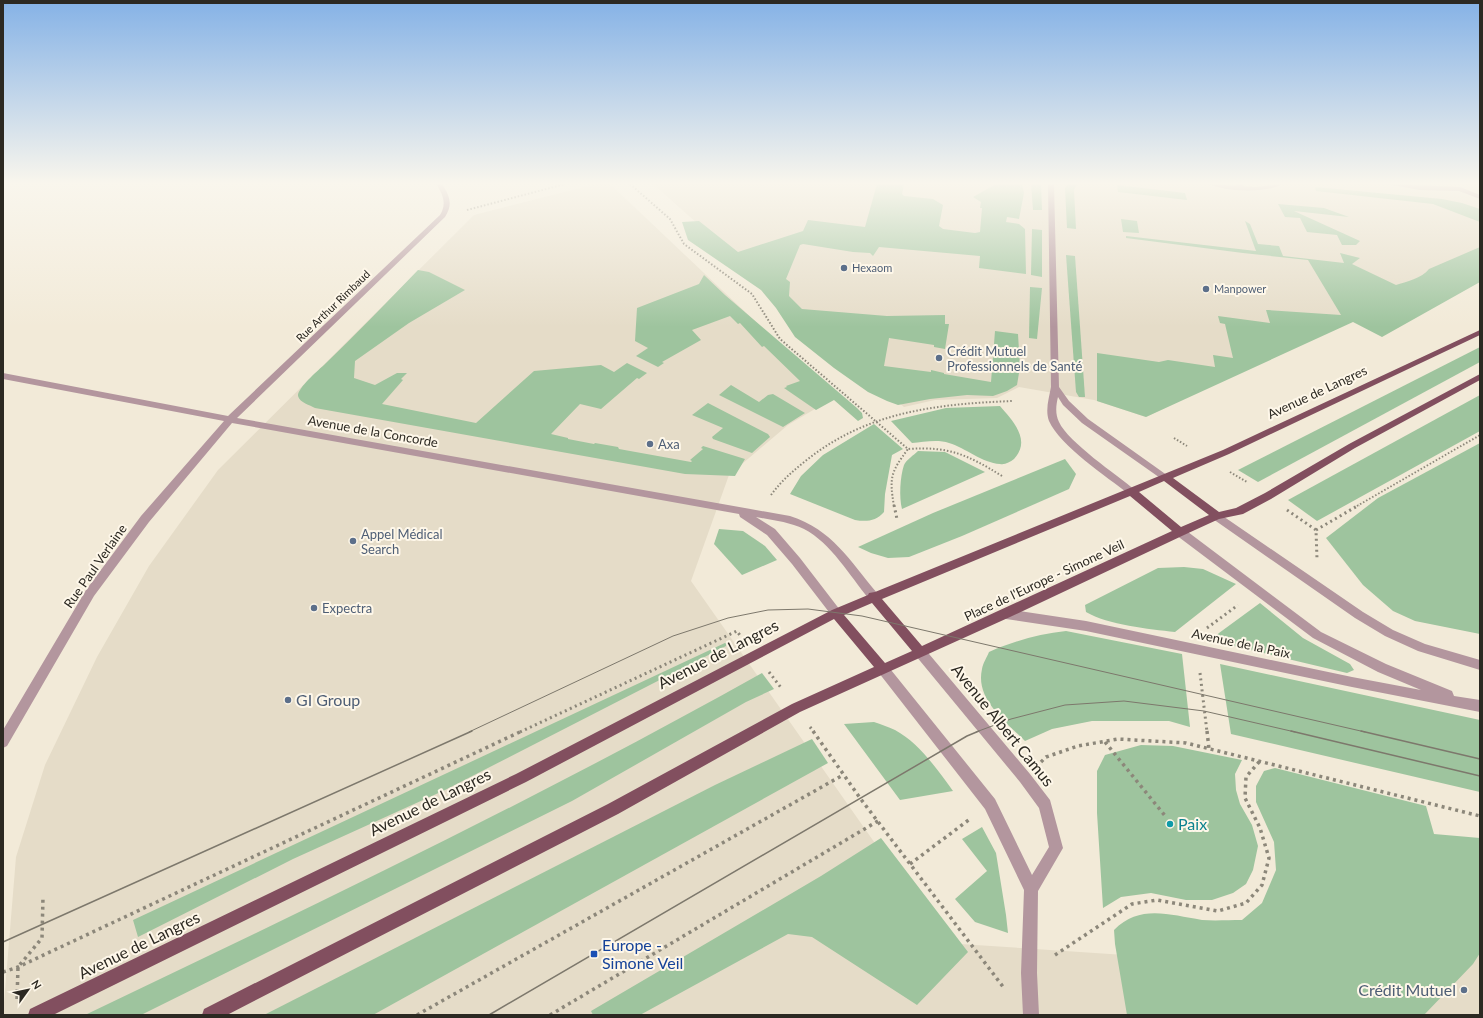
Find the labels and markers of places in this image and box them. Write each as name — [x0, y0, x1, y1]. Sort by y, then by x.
place label: Hexaom — [852, 261, 892, 274]
marker: Hexaom — [839, 263, 849, 273]
place label: Manpower — [1214, 282, 1266, 295]
marker: Manpower — [1201, 284, 1211, 294]
place label: Crédit Mutuel Professionnels de Santé — [947, 343, 1082, 374]
marker: Crédit Mutuel Professionnels de Santé — [934, 353, 944, 363]
place label: Axa — [658, 436, 680, 452]
marker: Axa — [645, 439, 655, 449]
place label: Appel Médical Search — [361, 526, 442, 557]
marker: Appel Médical Search — [348, 536, 358, 546]
place label: Expectra — [322, 600, 372, 616]
marker: Expectra — [309, 603, 319, 613]
place label: GI Group — [296, 690, 360, 709]
marker: GI Group — [283, 695, 293, 705]
place label: Paix — [1178, 814, 1207, 833]
marker: Paix — [1165, 819, 1175, 829]
place label: Europe - Simone Veil — [602, 935, 683, 972]
marker: Europe - Simone Veil — [589, 949, 599, 959]
place label: Crédit Mutuel — [1358, 980, 1456, 999]
marker: Crédit Mutuel — [1459, 985, 1469, 995]

